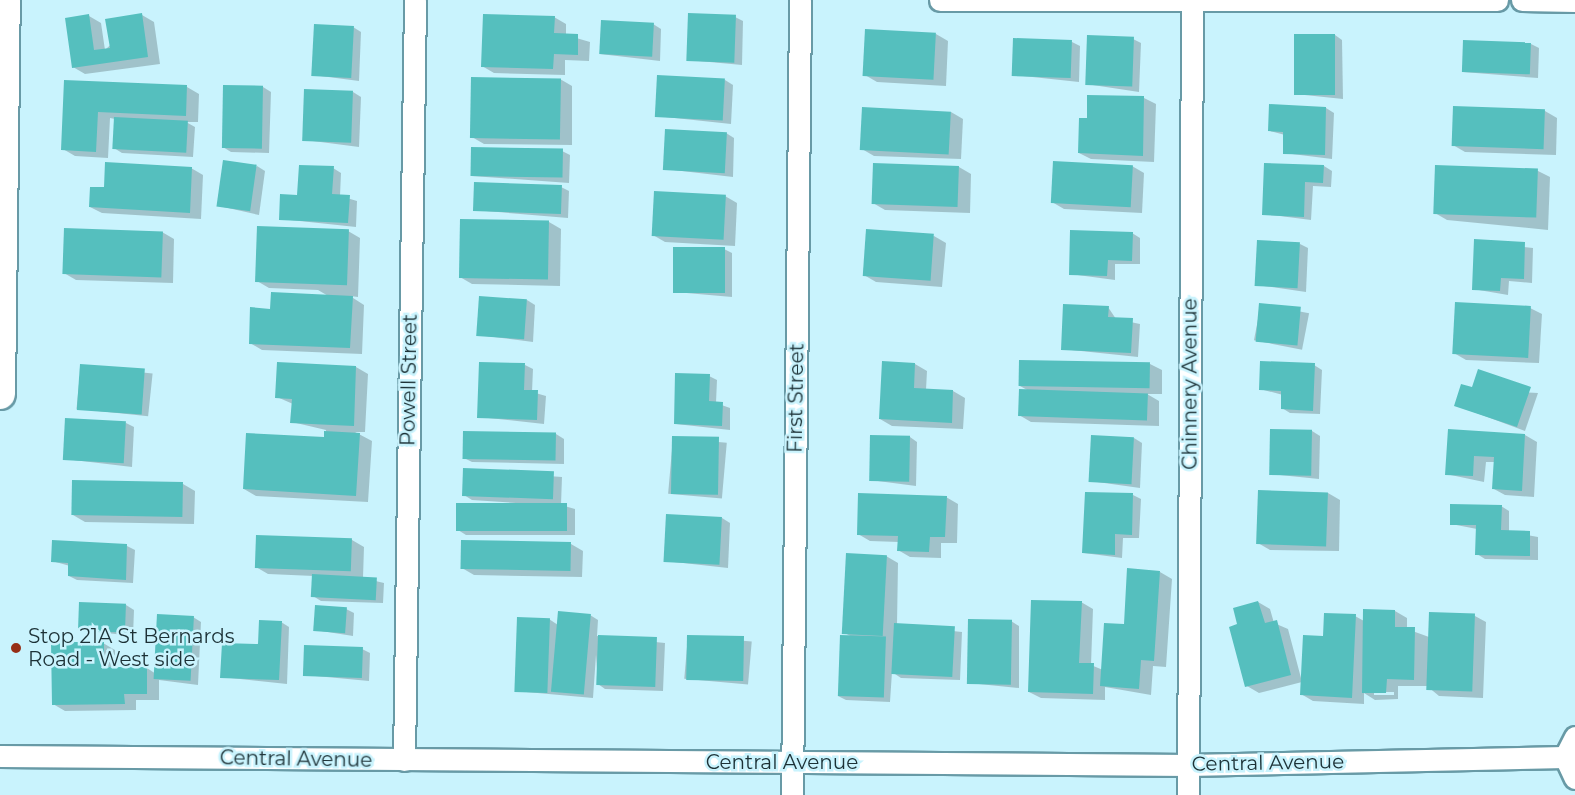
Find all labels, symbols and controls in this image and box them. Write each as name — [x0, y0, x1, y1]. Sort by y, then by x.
street label: Chinnery Avenue — [1178, 298, 1202, 470]
street label: Powell Street — [396, 314, 422, 446]
street label: First Street — [783, 343, 809, 453]
place label: Stop 21A St Bernards Road - West side — [28, 624, 235, 671]
marker: Stop 21A St Bernards Road - West side — [9, 641, 23, 655]
street label: Central Avenue — [220, 746, 372, 772]
street label: Central Avenue — [706, 750, 858, 774]
street label: Central Avenue — [1192, 750, 1344, 776]

